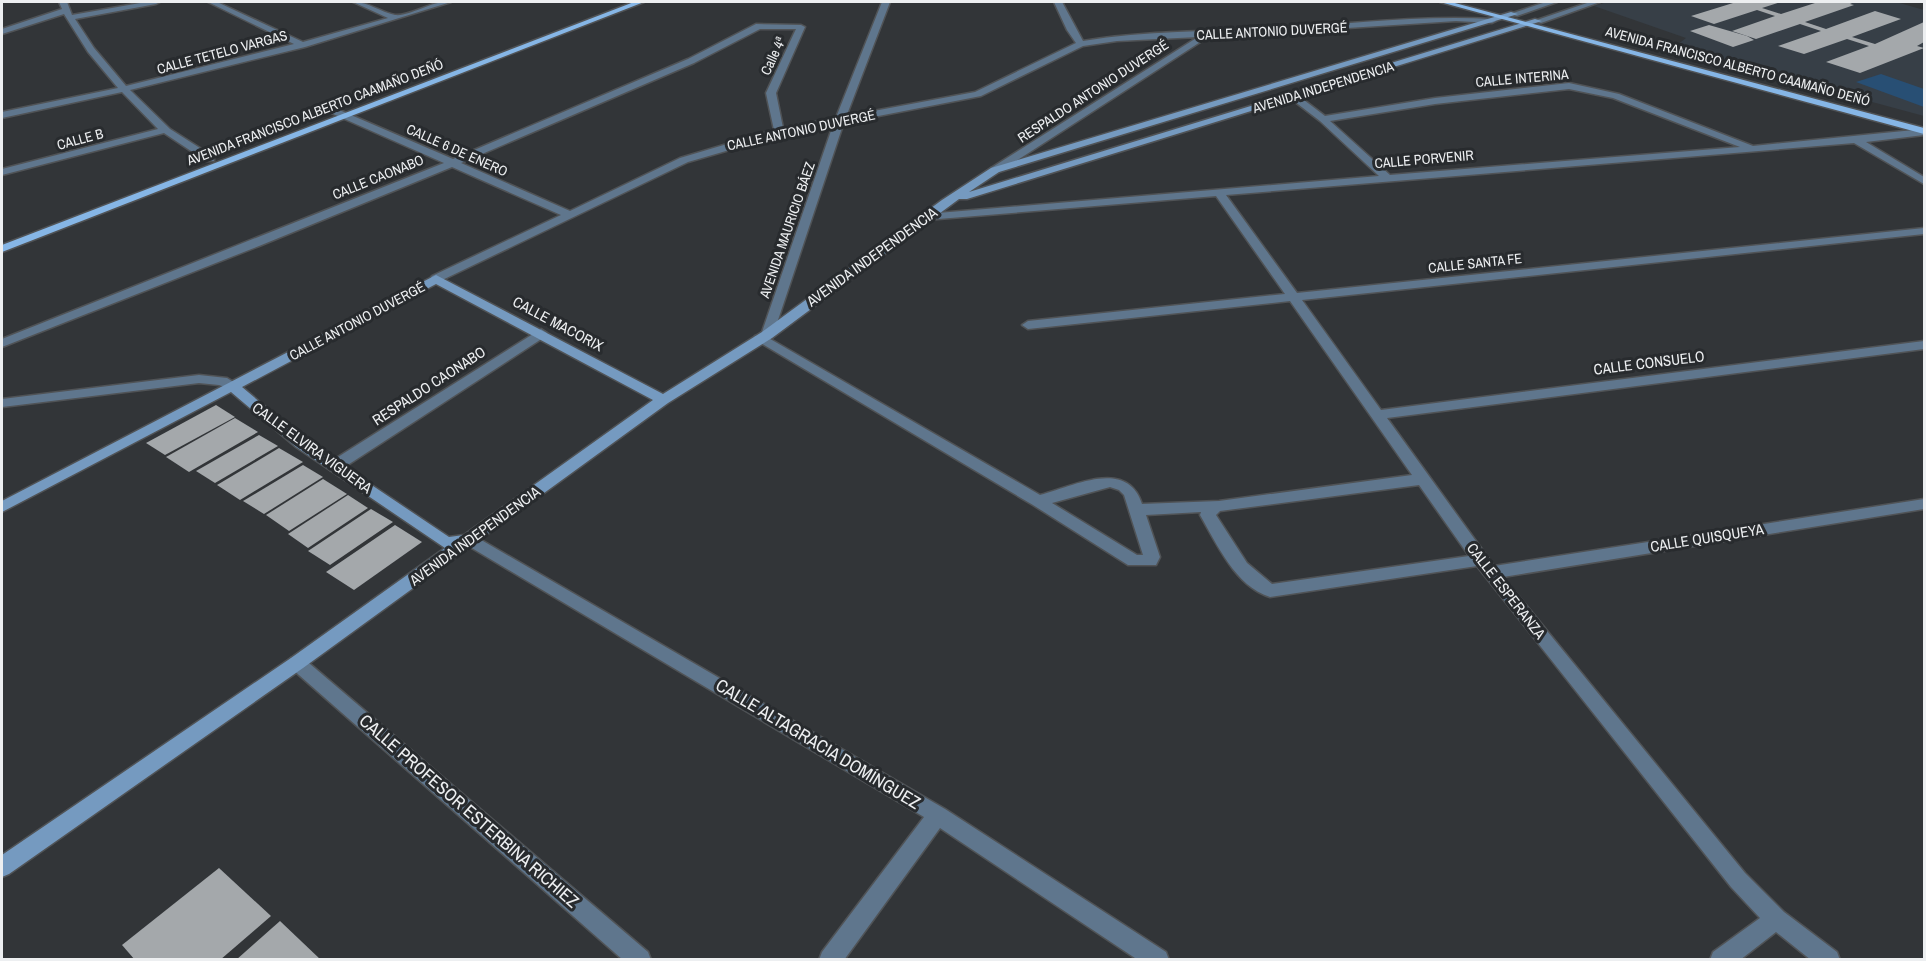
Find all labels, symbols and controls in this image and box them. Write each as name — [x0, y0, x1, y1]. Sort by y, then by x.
street label: CALLE ANTONIO DUVERGÉ — [1196, 18, 1348, 44]
street label: AVENIDA FRANCISCO ALBERTO CAAMAÑO DEÑÓ — [1603, 22, 1872, 110]
street label: CALLE TETELO VARGAS — [155, 26, 289, 78]
street label: Calle 4ª — [756, 33, 790, 78]
street label: RESPALDO ANTONIO DUVERGÉ — [1014, 35, 1172, 147]
street label: AVENIDA FRANCISCO ALBERTO CAAMAÑO DEÑÓ — [183, 55, 446, 170]
street label: AVENIDA INDEPENDENCIA — [1249, 57, 1396, 117]
street label: CALLE INTERINA — [1475, 65, 1570, 91]
street label: CALLE ANTONIO DUVERGÉ — [725, 105, 877, 155]
street label: CALLE 6 DE ENERO — [404, 120, 511, 180]
street label: CALLE B — [55, 124, 105, 154]
street label: CALLE PORVENIR — [1374, 146, 1474, 172]
street label: CALLE CAONABO — [330, 150, 426, 204]
street label: AVENIDA MAURICIO BÁEZ — [755, 160, 819, 301]
street label: AVENIDA INDEPENDENCIA — [801, 201, 942, 312]
street label: CALLE SANTA FE — [1427, 249, 1523, 277]
street label: CALLE ANTONIO DUVERGÉ — [286, 278, 428, 364]
street label: CALLE MACORIX — [509, 291, 608, 357]
street label: RESPALDO CAONABO — [368, 341, 489, 430]
street label: CALLE CONSUELO — [1592, 345, 1706, 380]
street label: CALLE ELVIRA VIGUERA — [248, 397, 377, 499]
street label: AVENIDA INDEPENDENCIA — [404, 480, 545, 591]
street label: CALLE QUISQUEYA — [1649, 518, 1766, 557]
street label: CALLE ESPERANZA — [1462, 538, 1551, 644]
street label: CALLE ALTAGRACIA DOMÍNGUEZ — [711, 672, 925, 815]
street label: CALLE PROFESOR ESTERBINA RICHIEZ — [354, 708, 585, 913]

